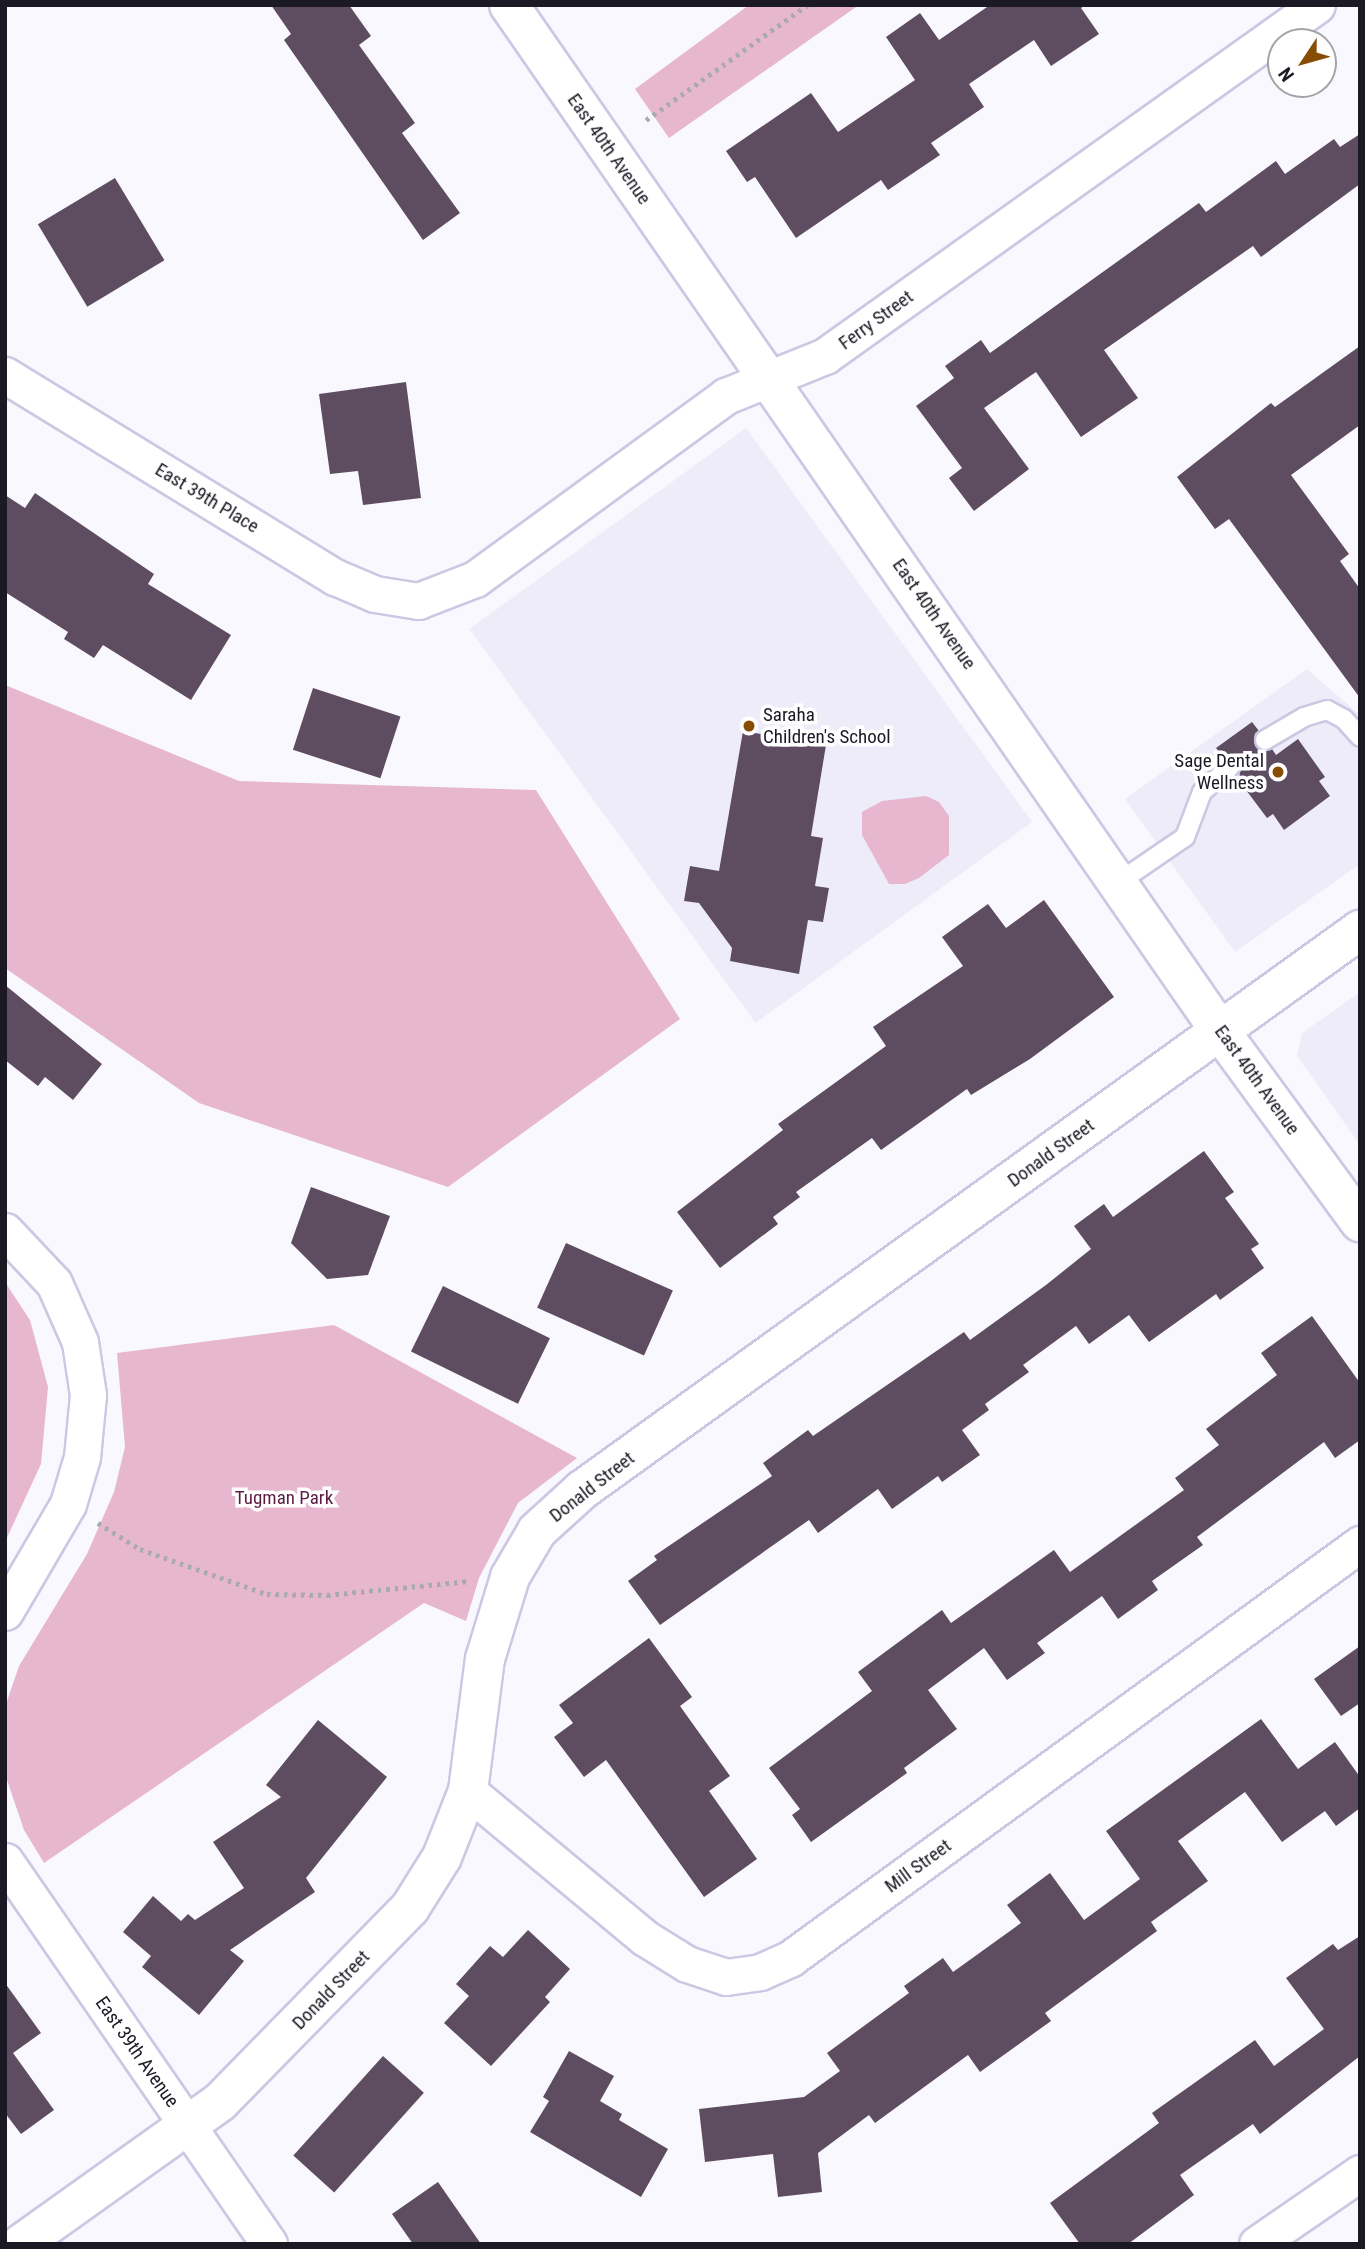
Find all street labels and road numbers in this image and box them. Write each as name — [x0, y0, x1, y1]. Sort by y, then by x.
street label: East 40th Avenue — [562, 89, 656, 209]
street label: Ferry Street — [834, 285, 918, 355]
street label: East 39th Place — [151, 458, 263, 538]
street label: East 40th Avenue — [887, 554, 981, 674]
street label: East 40th Avenue — [1210, 1021, 1304, 1139]
street label: Donald Street — [1003, 1114, 1099, 1192]
street label: Donald Street — [545, 1447, 639, 1527]
street label: Mill Street — [880, 1834, 956, 1898]
street label: Donald Street — [288, 1946, 374, 2034]
street label: East 39th Avenue — [90, 1992, 184, 2112]

